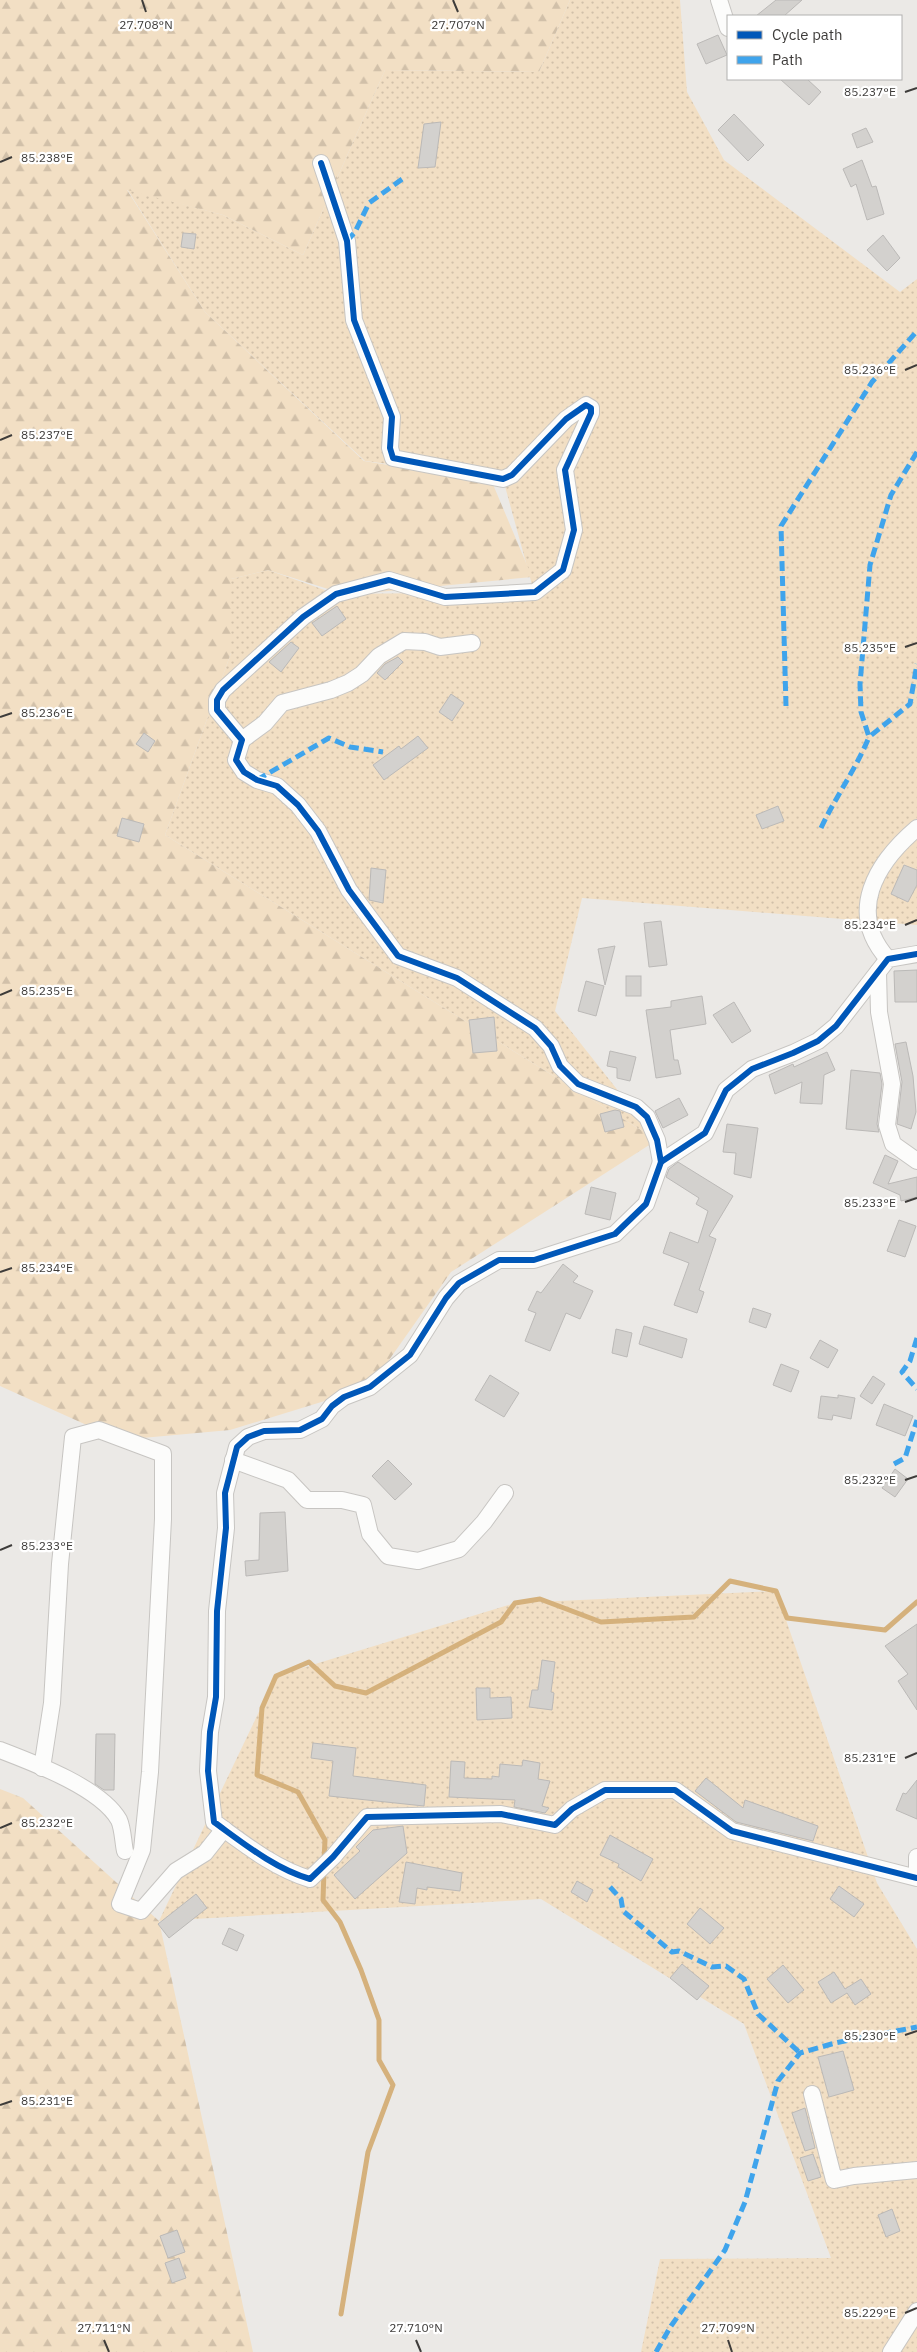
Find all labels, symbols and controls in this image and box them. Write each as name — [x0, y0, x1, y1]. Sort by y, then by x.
legend — [727, 15, 902, 80]
text: 27.708°N — [119, 17, 173, 32]
text: 27.707°N — [431, 17, 485, 32]
text: Cycle path — [772, 25, 843, 44]
text: Path — [772, 50, 803, 69]
text: 85.237°E — [844, 84, 896, 99]
text: 85.238°E — [21, 150, 73, 165]
text: 85.236°E — [844, 362, 896, 377]
text: 85.237°E — [21, 427, 73, 442]
text: 85.235°E — [844, 640, 896, 655]
text: 85.236°E — [21, 705, 73, 720]
text: 85.234°E — [844, 917, 896, 932]
text: 85.235°E — [21, 983, 73, 998]
text: 85.233°E — [844, 1195, 896, 1210]
text: 85.234°E — [21, 1260, 73, 1275]
text: 85.232°E — [844, 1472, 896, 1487]
text: 85.233°E — [21, 1538, 73, 1553]
text: 85.231°E — [844, 1750, 896, 1765]
text: 85.232°E — [21, 1815, 73, 1830]
text: 85.230°E — [844, 2028, 896, 2043]
text: 85.231°E — [21, 2093, 73, 2108]
text: 85.229°E — [844, 2305, 896, 2320]
text: 27.711°N — [77, 2320, 131, 2335]
text: 27.710°N — [389, 2320, 443, 2335]
text: 27.709°N — [701, 2320, 755, 2335]

